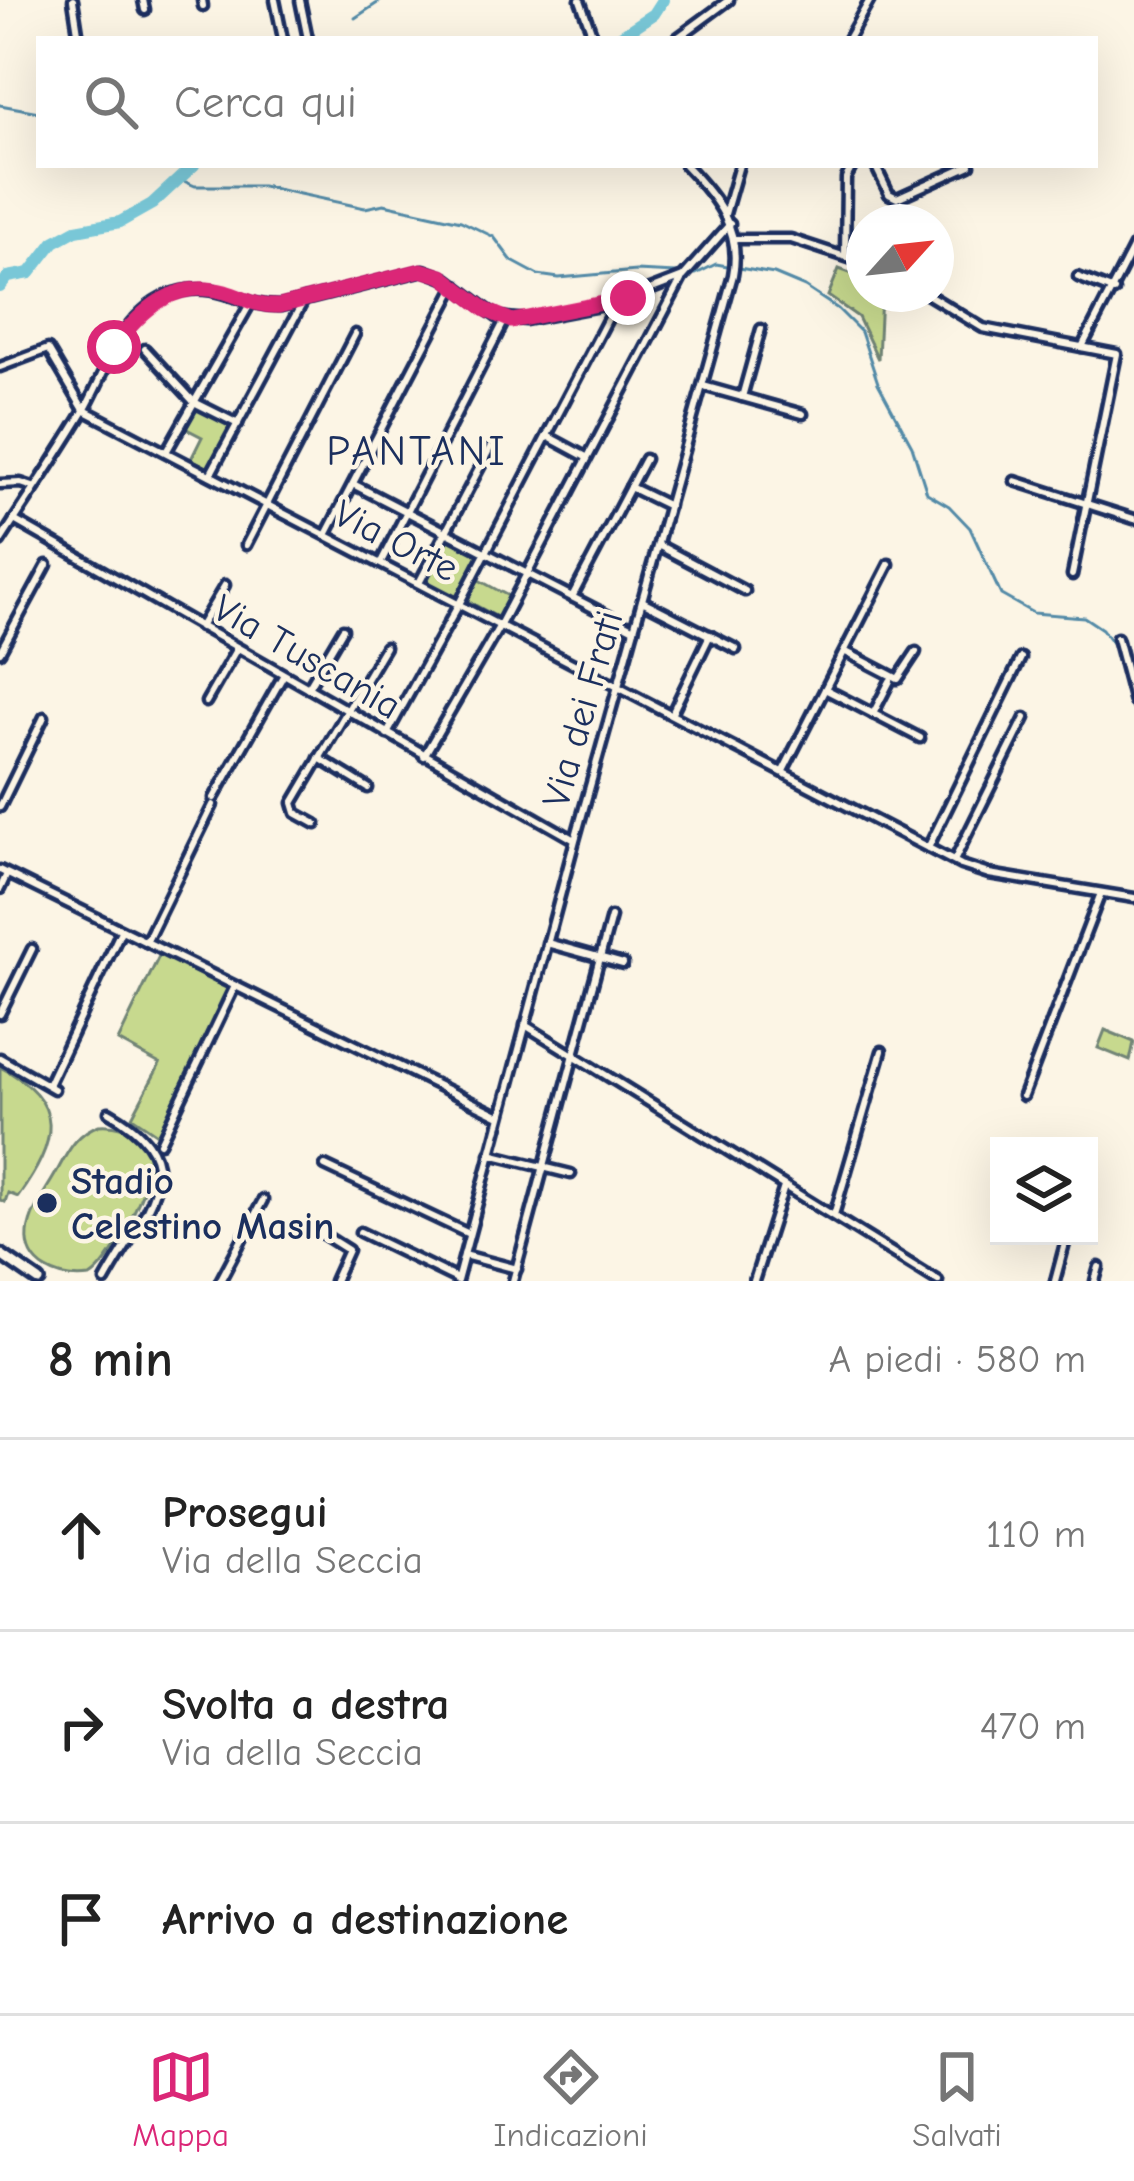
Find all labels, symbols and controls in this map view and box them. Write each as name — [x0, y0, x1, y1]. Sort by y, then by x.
search box — [36, 36, 1098, 168]
icon: search — [78, 69, 144, 135]
text: Cerca qui — [174, 76, 357, 128]
north arrow — [846, 204, 954, 312]
route end — [601, 271, 655, 325]
route start — [87, 320, 141, 374]
district label: PANTANI — [326, 427, 508, 476]
street label: Via Orte — [327, 491, 465, 591]
street label: Via Tuscania — [205, 585, 409, 729]
street label: Via dei Frati — [533, 606, 633, 812]
map controls — [990, 1137, 1098, 1245]
button: layers — [990, 1137, 1098, 1245]
place label: Stadio Celestino Masin — [71, 1159, 334, 1249]
marker: Stadio Celestino Masin — [34, 1190, 60, 1216]
text: 8 min — [48, 1330, 173, 1389]
text: A piedi · 580 m — [829, 1337, 1086, 1382]
text: Prosegui — [162, 1486, 328, 1538]
icon: ahead — [48, 1502, 114, 1568]
text: 110 m — [986, 1512, 1086, 1557]
text: Via della Seccia — [162, 1538, 423, 1583]
text: Svolta a destra — [162, 1678, 449, 1730]
icon: right — [48, 1694, 114, 1760]
text: 470 m — [980, 1704, 1086, 1749]
text: Via della Seccia — [162, 1730, 423, 1775]
icon: arrive — [48, 1886, 114, 1952]
text: Arrivo a destinazione — [162, 1893, 568, 1945]
tab: Mappa — [132, 2044, 229, 2154]
tab: Indicazioni — [494, 2044, 648, 2154]
tab: Salvati — [912, 2044, 1002, 2154]

